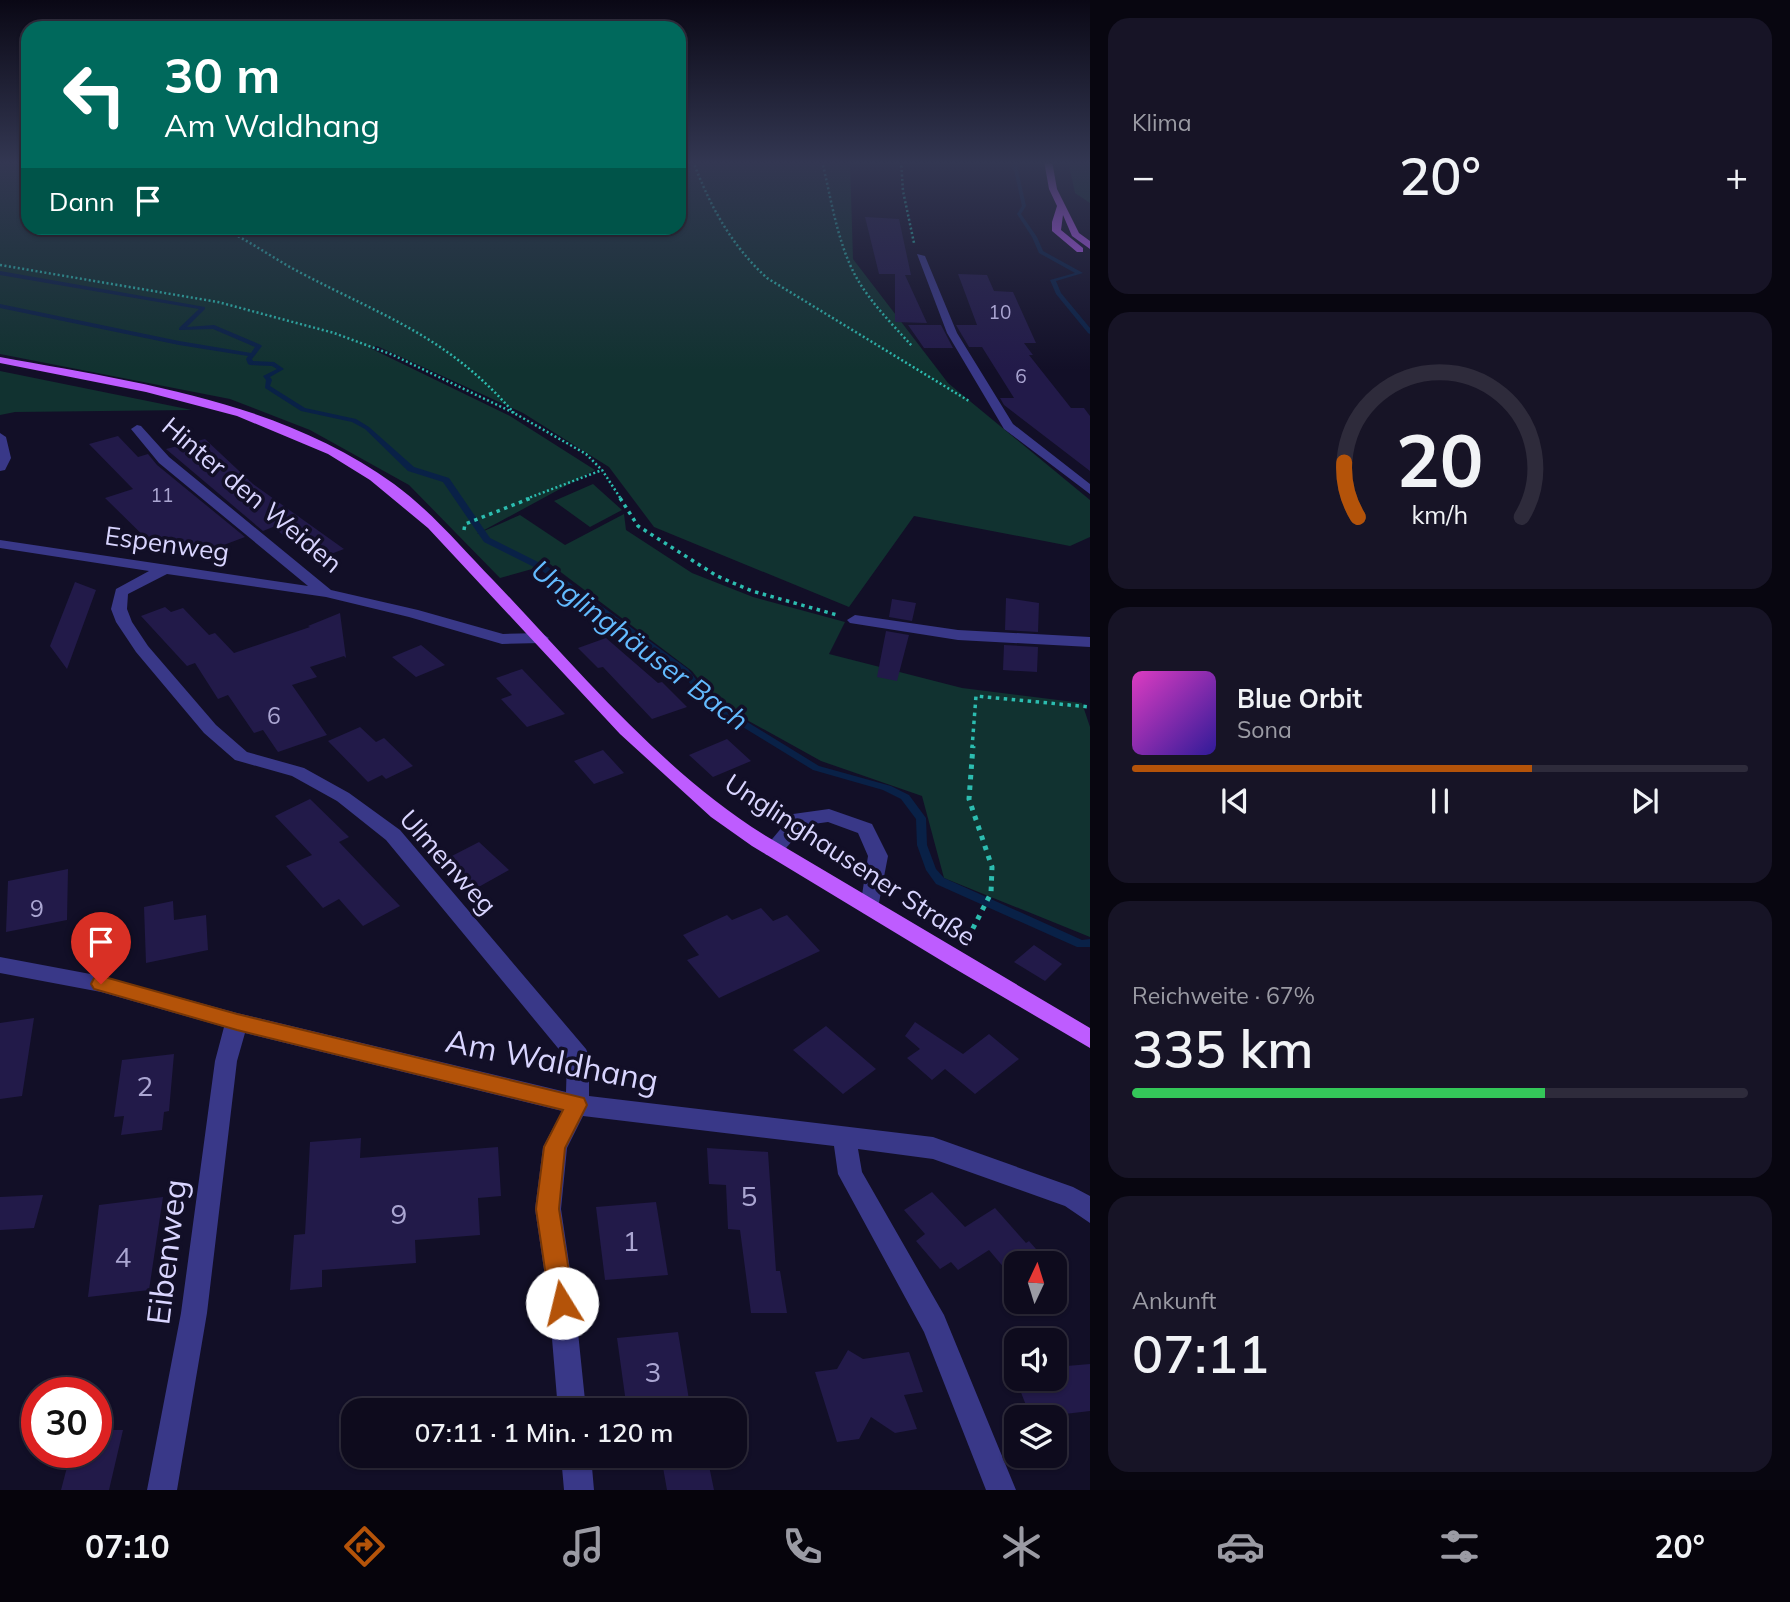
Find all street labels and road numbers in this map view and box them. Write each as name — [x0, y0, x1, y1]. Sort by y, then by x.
street label: Hinter den Weiden — [155, 410, 349, 580]
street label: Espenweg — [103, 518, 231, 569]
street label: Unglinghausener Straße — [719, 766, 982, 953]
street label: Ulmenweg — [393, 803, 504, 921]
street label: Am Waldhang — [442, 1020, 662, 1100]
street label: Eibenweg — [137, 1177, 195, 1327]

